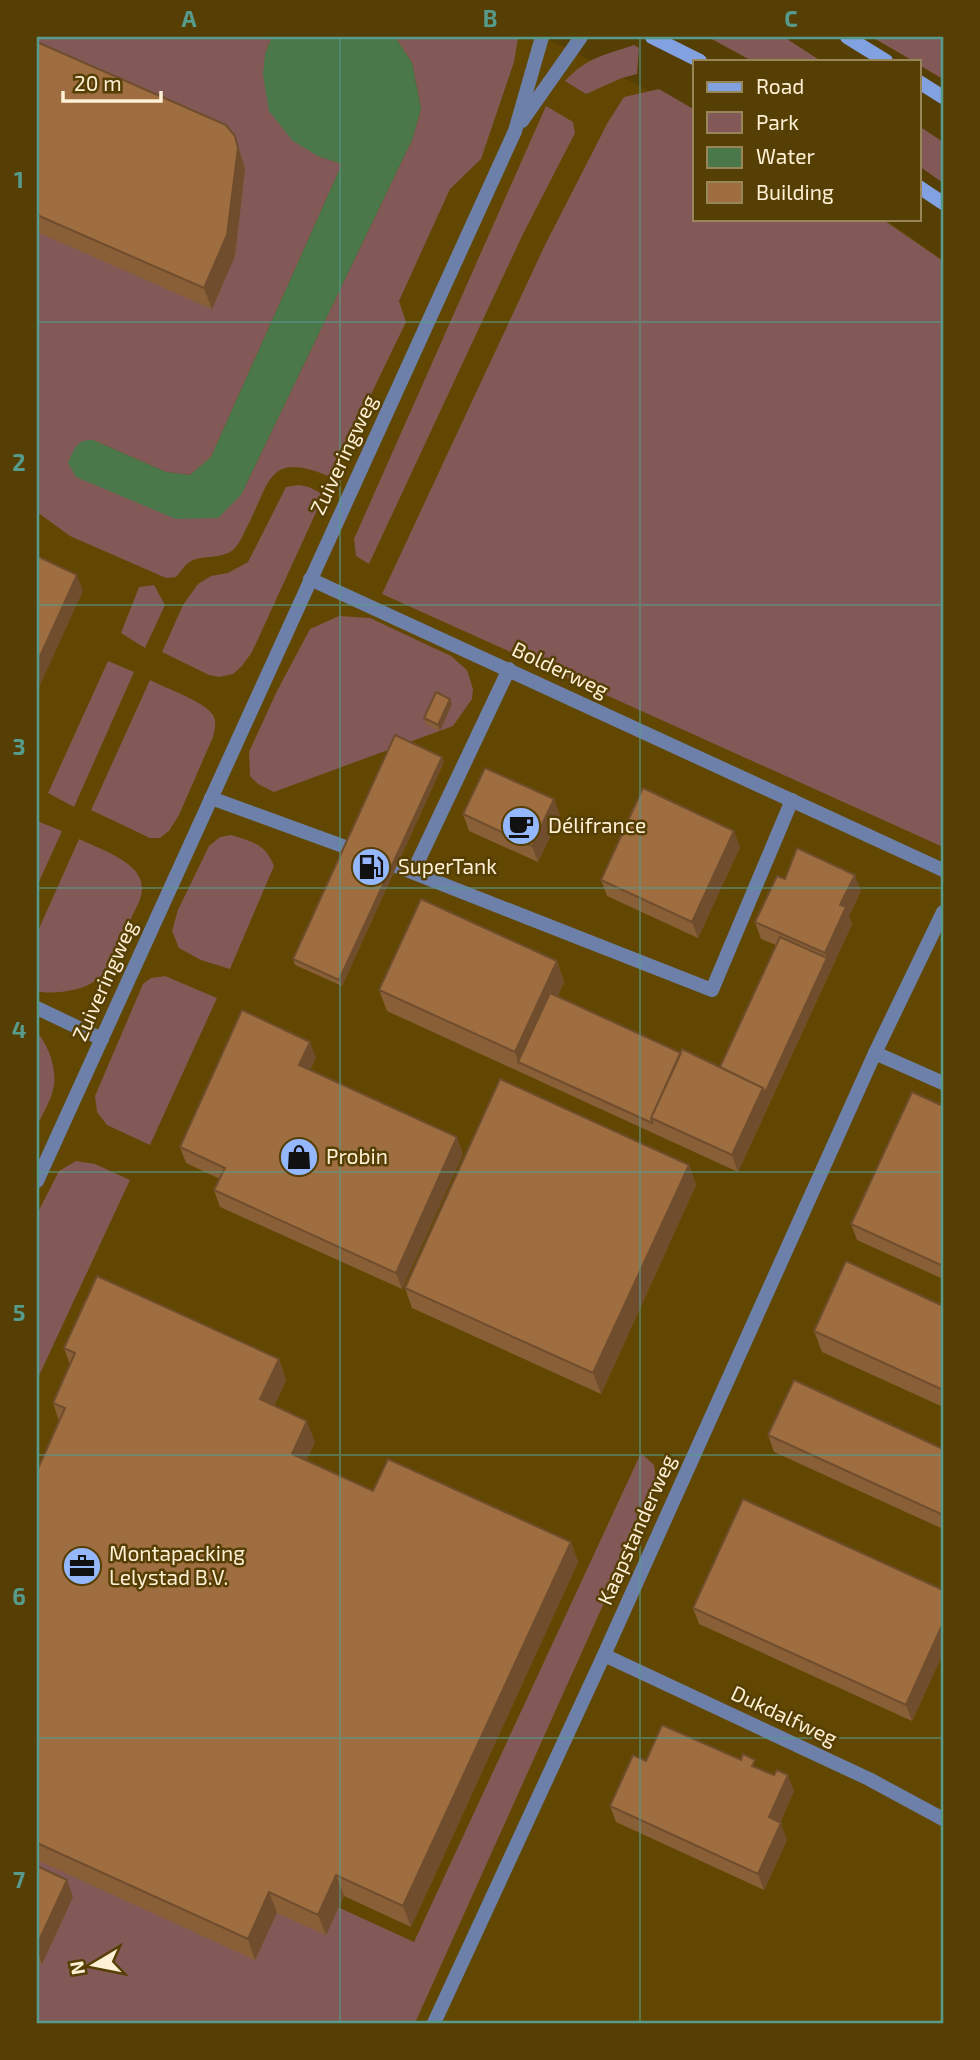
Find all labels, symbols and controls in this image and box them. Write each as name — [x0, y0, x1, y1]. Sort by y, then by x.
text: A — [181, 4, 197, 32]
text: B — [483, 4, 497, 32]
text: C — [784, 4, 798, 32]
scale bar — [63, 60, 161, 104]
legend — [693, 60, 920, 220]
text: 20 m — [74, 70, 122, 95]
text: Road — [756, 73, 804, 98]
text: Park — [756, 109, 799, 134]
text: Water — [756, 143, 815, 168]
text: 1 — [14, 165, 24, 193]
text: Building — [756, 179, 834, 204]
street label: Zuiveringweg — [304, 390, 381, 518]
text: 2 — [12, 448, 26, 476]
street label: Bolderweg — [509, 636, 613, 702]
text: 3 — [12, 732, 26, 760]
cafe icon: Délifrance — [500, 805, 542, 847]
place label: Délifrance — [548, 812, 646, 837]
fuel station icon: SuperTank — [350, 846, 392, 888]
place label: SuperTank — [398, 853, 497, 878]
street label: Zuiveringweg — [66, 916, 141, 1044]
text: 4 — [12, 1015, 26, 1043]
shop icon: Probin — [278, 1136, 320, 1178]
place label: Probin — [326, 1143, 388, 1168]
text: 5 — [13, 1298, 25, 1326]
street label: Kaapstanderweg — [591, 1450, 680, 1608]
place label: Montapacking Lelystad B.V. — [109, 1540, 245, 1589]
office icon: Montapacking Lelystad B.V. — [61, 1545, 103, 1587]
text: 6 — [12, 1582, 26, 1610]
street label: Dukdalfweg — [728, 1679, 842, 1750]
text: 7 — [13, 1865, 25, 1893]
north arrow — [60, 1930, 130, 2000]
text: N — [64, 1959, 89, 1977]

